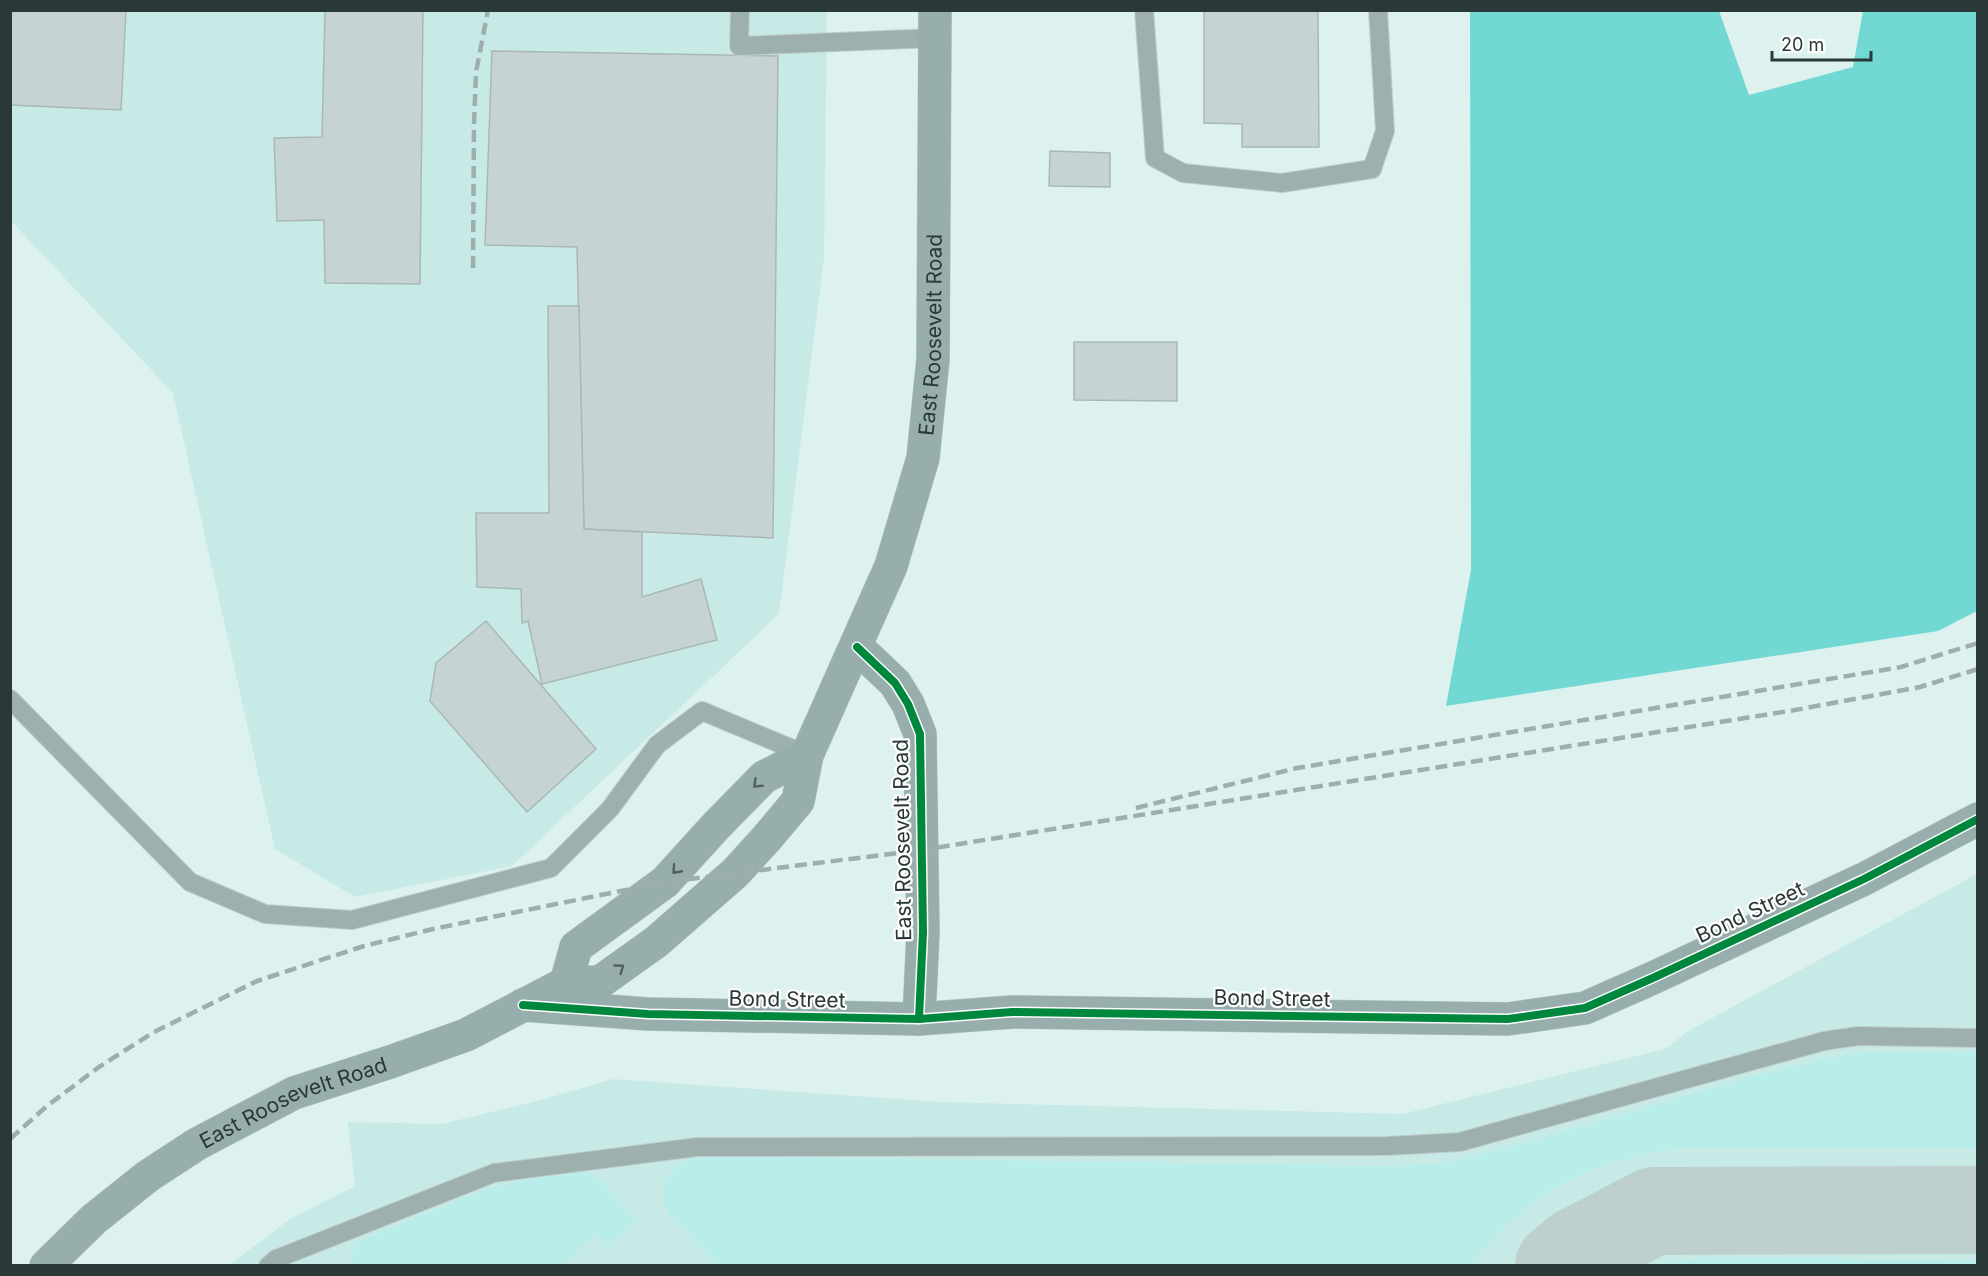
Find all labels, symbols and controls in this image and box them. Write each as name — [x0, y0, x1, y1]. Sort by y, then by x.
scale bar — [1772, 24, 1871, 62]
text: 20 m — [1781, 34, 1824, 55]
street label: East Roosevelt Road — [913, 234, 946, 437]
street label: East Roosevelt Road — [888, 739, 916, 941]
one-way arrow — [754, 777, 765, 788]
one-way arrow — [672, 864, 683, 874]
street label: Bond Street — [1692, 876, 1808, 948]
one-way arrow — [614, 964, 625, 975]
street label: Bond Street — [1213, 984, 1331, 1012]
street label: Bond Street — [728, 985, 846, 1013]
street label: East Roosevelt Road — [195, 1051, 390, 1153]

